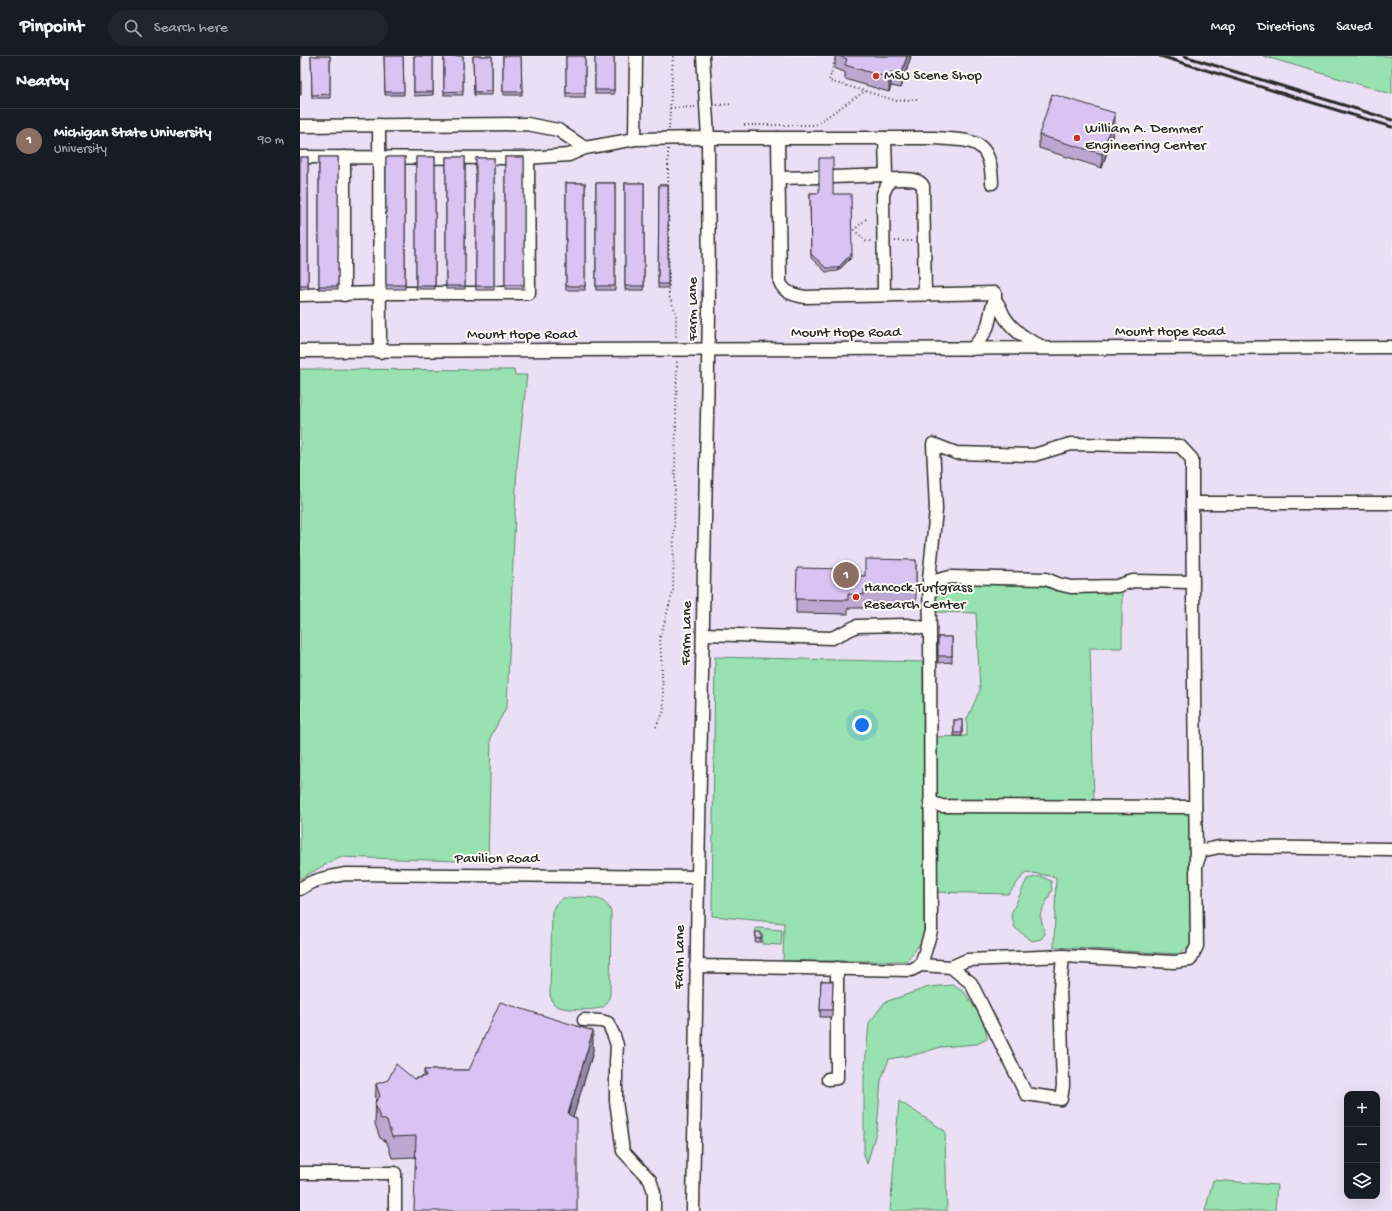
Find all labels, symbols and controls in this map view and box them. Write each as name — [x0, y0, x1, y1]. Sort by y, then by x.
search box — [108, 10, 388, 46]
text: Pinpoint — [20, 16, 84, 39]
icon: search — [122, 17, 144, 39]
text: Search here — [154, 19, 228, 37]
text: Map — [1211, 19, 1235, 36]
text: Directions — [1257, 19, 1314, 36]
text: Saved — [1336, 19, 1372, 36]
place label: MSU Scene Shop — [884, 67, 983, 85]
marker: MSU Scene Shop — [871, 71, 881, 81]
text: Nearby — [16, 72, 69, 92]
place label: William A. Demmer Engineering Center — [1085, 120, 1208, 155]
text: Michigan State University — [54, 124, 211, 142]
text: 1 — [26, 133, 32, 148]
text: 90 m — [258, 133, 284, 148]
marker: William A. Demmer Engineering Center — [1072, 133, 1082, 143]
text: University — [54, 142, 107, 157]
street label: Farm Lane — [684, 277, 702, 342]
street label: Mount Hope Road — [1115, 323, 1226, 341]
street label: Mount Hope Road — [791, 324, 902, 342]
street label: Mount Hope Road — [467, 326, 578, 344]
pin: 1 — [833, 560, 859, 590]
place label: Hancock Turfgrass Research Center — [864, 579, 973, 614]
marker: Hancock Turfgrass Research Center — [851, 592, 861, 602]
street label: Farm Lane — [677, 600, 697, 666]
your location — [852, 715, 872, 735]
street label: Pavilion Road — [454, 850, 540, 868]
street label: Farm Lane — [670, 924, 690, 990]
map controls — [1344, 1091, 1380, 1199]
button: + — [1344, 1091, 1380, 1127]
button: − — [1344, 1127, 1380, 1163]
button: layers — [1344, 1163, 1380, 1199]

